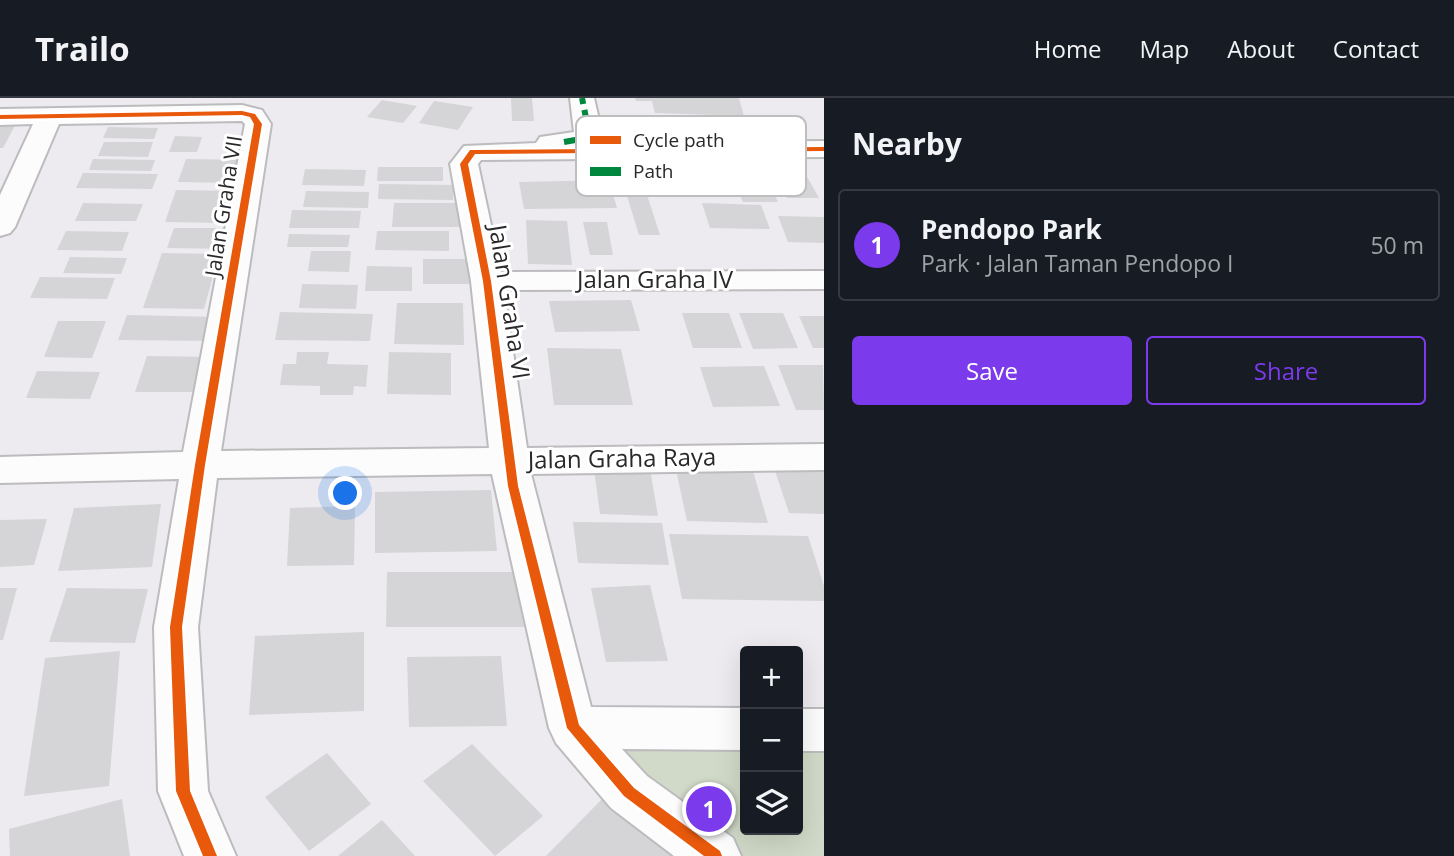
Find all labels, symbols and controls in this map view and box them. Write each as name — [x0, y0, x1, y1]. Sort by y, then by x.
text: Trailo — [35, 26, 130, 71]
text: Home — [1034, 32, 1102, 65]
text: Map — [1140, 32, 1189, 65]
text: About — [1227, 32, 1295, 65]
text: Contact — [1333, 32, 1419, 65]
legend — [576, 116, 806, 196]
text: Nearby — [852, 123, 962, 164]
text: Cycle path — [633, 127, 725, 153]
street label: Jalan Graha VII — [198, 133, 248, 280]
text: Path — [633, 158, 673, 184]
text: Pendopo Park — [921, 211, 1102, 247]
street label: Jalan Graha VI — [482, 220, 539, 381]
text: 1 — [870, 229, 884, 261]
text: 50 m — [1370, 229, 1424, 261]
text: Park · Jalan Taman Pendopo I — [921, 247, 1233, 279]
street label: Jalan Graha IV — [575, 262, 734, 295]
button: Save — [852, 336, 1132, 405]
button: Share — [1146, 336, 1426, 405]
street label: Jalan Graha Raya — [525, 439, 717, 476]
your location — [328, 476, 362, 510]
map controls — [740, 646, 803, 835]
button: + — [740, 646, 803, 709]
button: − — [740, 709, 803, 772]
button: layers — [740, 772, 803, 835]
pin: 1 — [686, 783, 732, 835]

